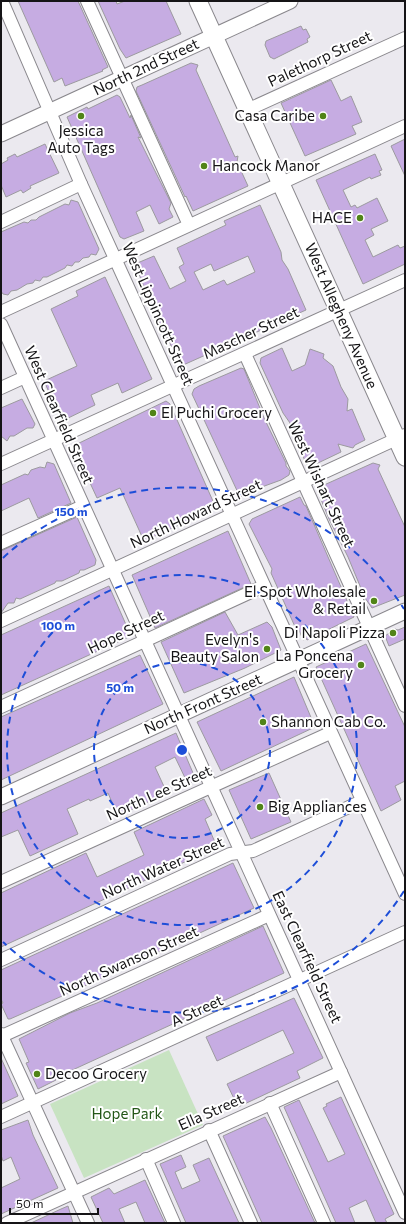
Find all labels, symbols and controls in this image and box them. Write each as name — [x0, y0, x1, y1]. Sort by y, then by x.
street label: Palethorp Street — [265, 26, 374, 90]
street label: North 2nd Street — [90, 34, 201, 98]
place label: Casa Caribe — [235, 106, 315, 124]
marker: Jessica Auto Tags — [76, 111, 86, 121]
marker: Casa Caribe — [318, 111, 328, 121]
place label: Jessica Auto Tags — [47, 121, 115, 156]
place label: Hancock Manor — [212, 156, 320, 174]
marker: Hancock Manor — [199, 161, 209, 171]
place label: HACE — [312, 208, 352, 226]
marker: HACE — [355, 213, 365, 223]
street label: West Lippincott Street — [119, 239, 199, 388]
street label: West Allegheny Avenue — [302, 240, 382, 391]
street label: Mascher Street — [200, 302, 302, 362]
street label: West Clearfield Street — [21, 343, 98, 486]
place label: El Puchi Grocery — [161, 403, 272, 421]
marker: El Puchi Grocery — [148, 408, 158, 418]
street label: West Wishart Street — [285, 417, 359, 550]
street label: North Howard Street — [127, 475, 264, 552]
text: 150 m — [54, 504, 88, 518]
place label: El Spot Wholesale & Retail — [244, 582, 366, 617]
marker: El Spot Wholesale & Retail — [369, 596, 379, 606]
street label: Hope Street — [84, 606, 167, 657]
text: 100 m — [41, 618, 75, 632]
place label: Di Napoli Pizza — [284, 623, 385, 641]
marker: Di Napoli Pizza — [388, 628, 398, 638]
place label: Evelyn's Beauty Salon — [170, 630, 259, 665]
marker: Evelyn's Beauty Salon — [262, 644, 272, 654]
place label: La Poncena Grocery — [275, 646, 353, 681]
marker: La Poncena Grocery — [356, 660, 366, 670]
street label: North Front Street — [141, 669, 264, 737]
text: 50 m — [106, 680, 134, 694]
place label: Shannon Cab Co. — [271, 712, 386, 730]
marker: Shannon Cab Co. — [258, 717, 268, 727]
centre of rings — [175, 743, 189, 757]
street label: North Lee Street — [103, 761, 214, 823]
place label: Big Appliances — [268, 797, 367, 815]
marker: Big Appliances — [255, 802, 265, 812]
street label: North Water Street — [99, 832, 226, 902]
street label: East Clearfield Street — [269, 888, 346, 1026]
street label: North Swanson Street — [56, 921, 201, 999]
street label: A Street — [168, 990, 226, 1030]
place label: Decoo Grocery — [45, 1064, 147, 1082]
marker: Decoo Grocery — [32, 1069, 42, 1079]
street label: Ella Street — [175, 1089, 246, 1133]
park label: Hope Park — [91, 1104, 163, 1122]
scale bar — [10, 1190, 98, 1216]
text: 50 m — [16, 1196, 44, 1210]

